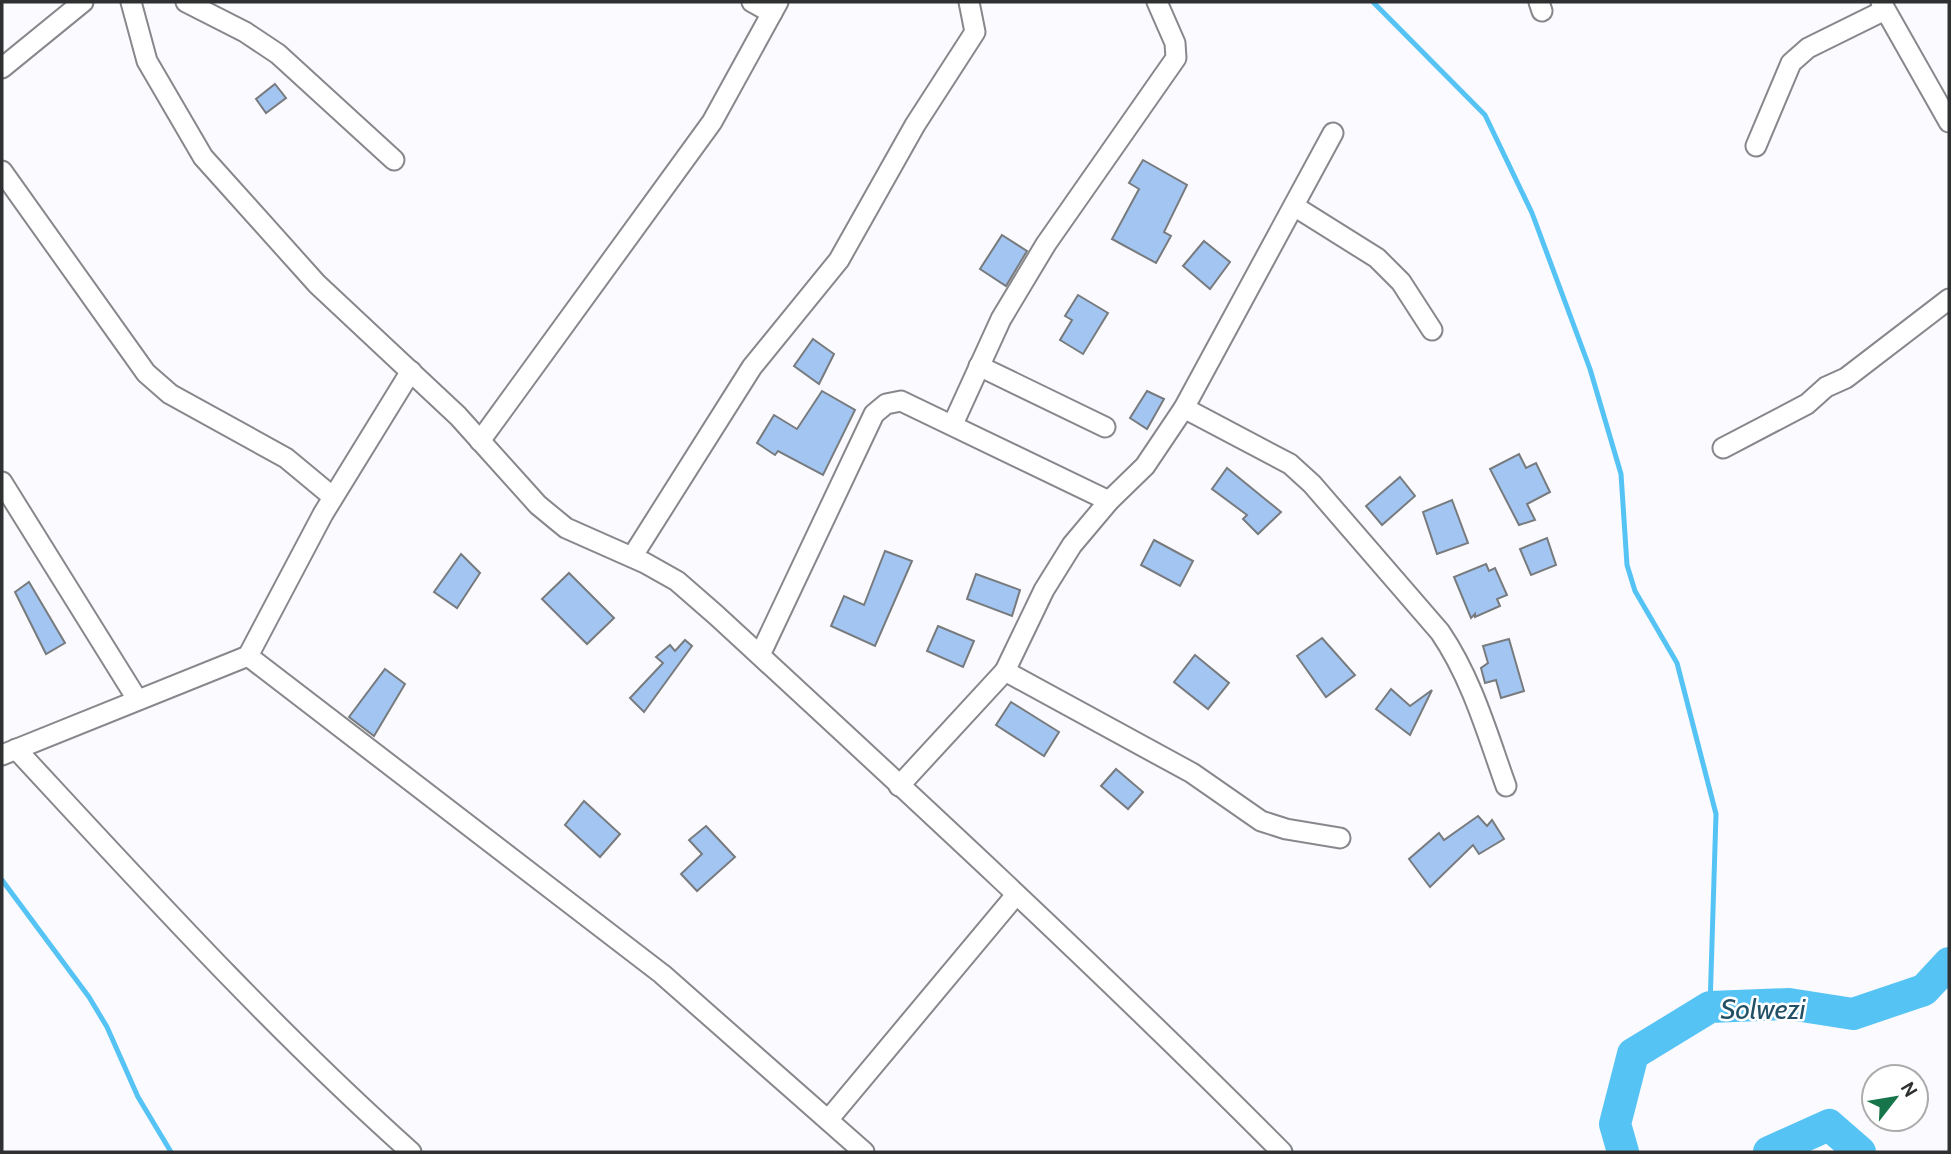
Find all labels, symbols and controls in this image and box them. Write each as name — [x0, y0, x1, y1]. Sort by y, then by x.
water label: Solwezi — [1720, 992, 1807, 1026]
north arrow — [1860, 1063, 1930, 1133]
text: N — [1896, 1078, 1922, 1101]

